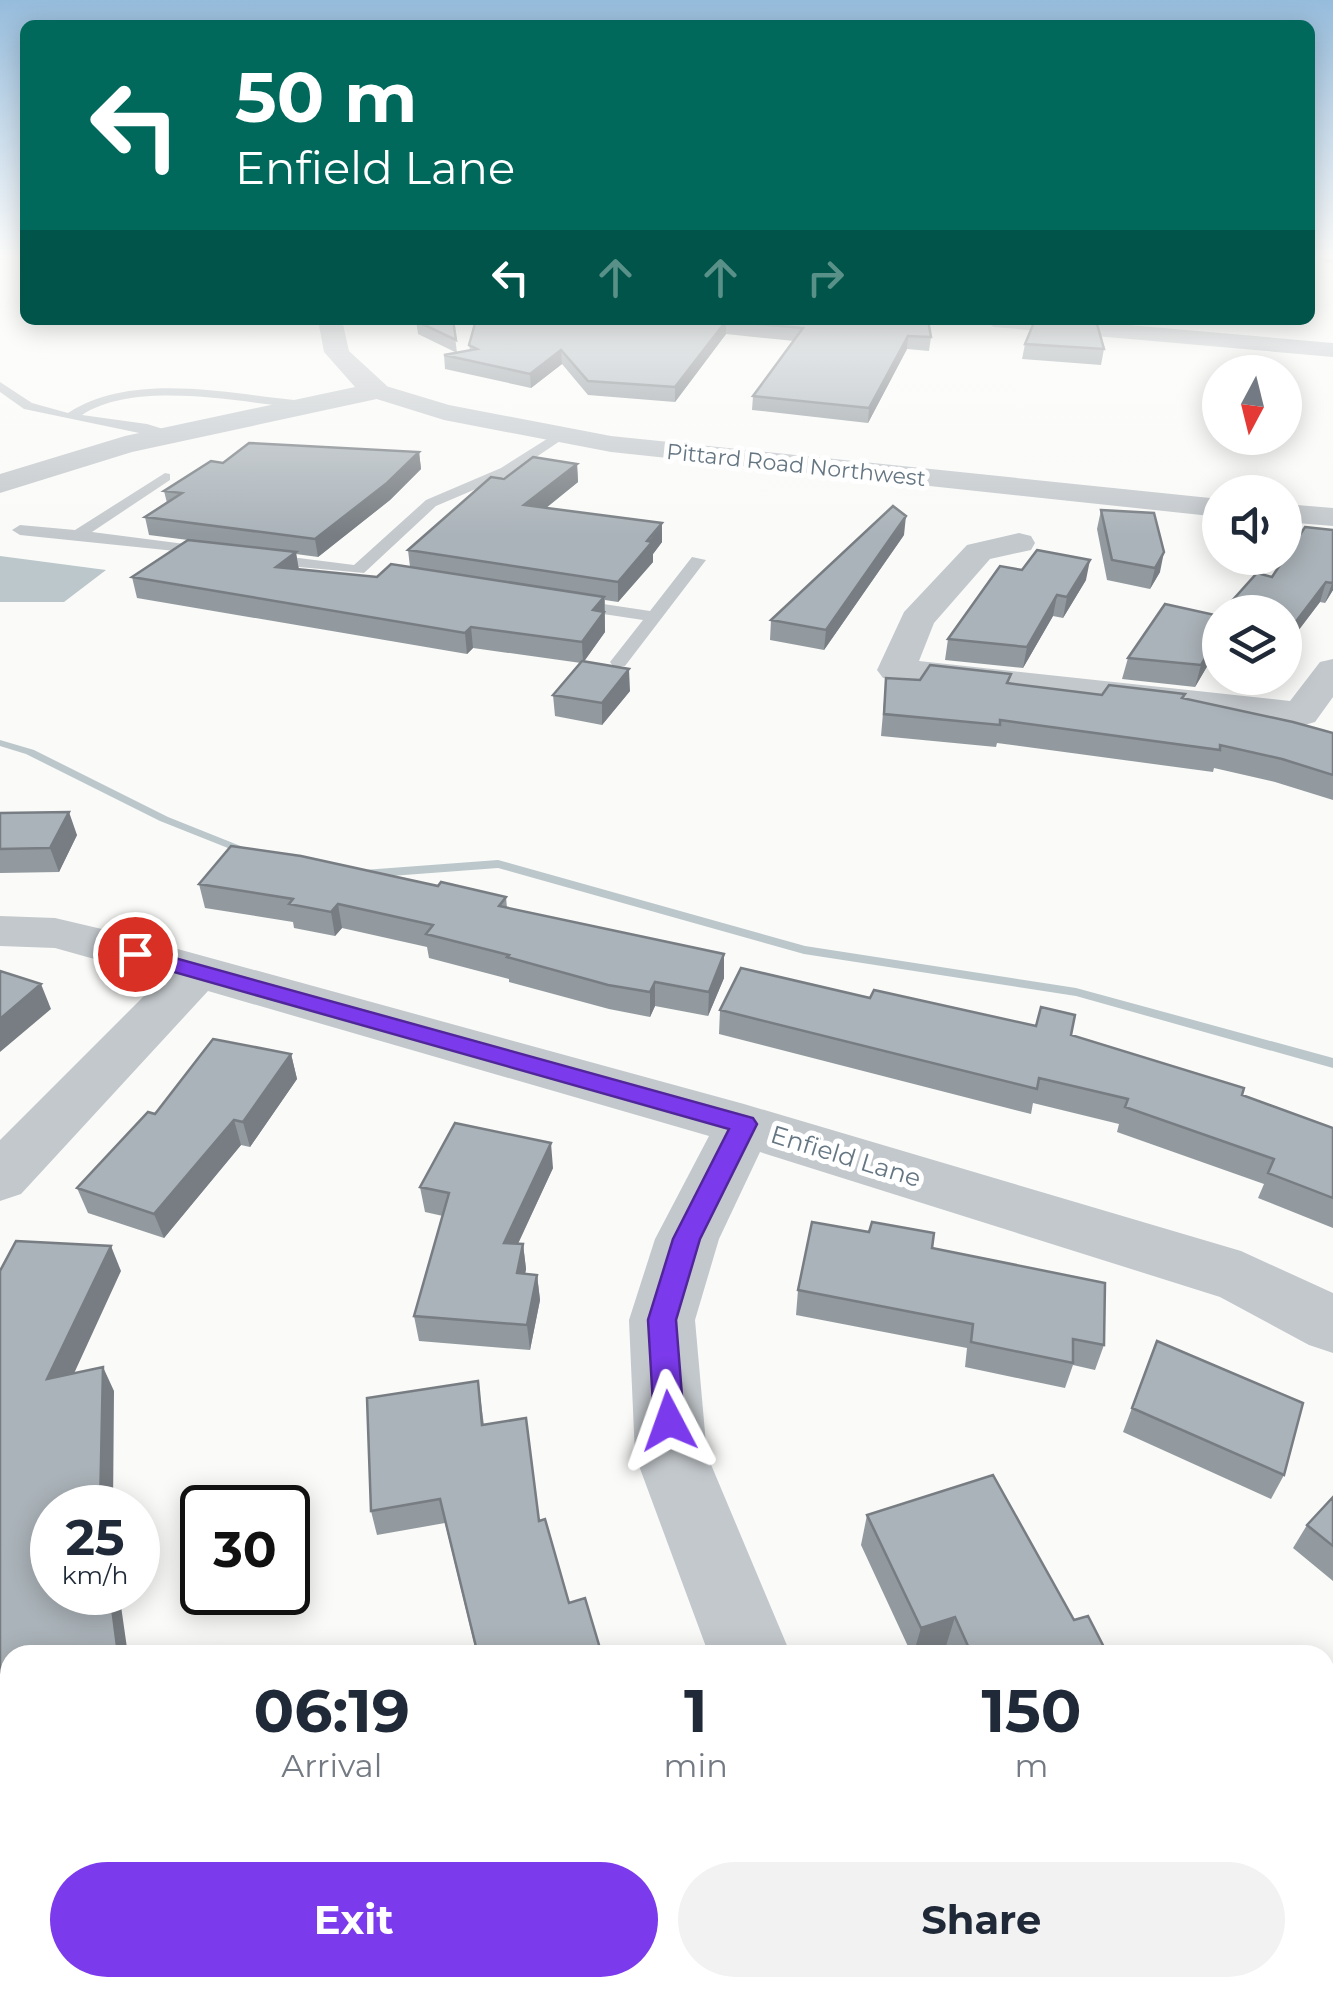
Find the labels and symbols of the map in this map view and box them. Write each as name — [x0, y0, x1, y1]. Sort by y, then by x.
north arrow — [1202, 355, 1302, 455]
street label: Pittard Road Northwest — [665, 438, 927, 492]
pin — [93, 912, 178, 997]
street label: Enfield Lane — [767, 1119, 925, 1193]
position arrow — [617, 1369, 721, 1473]
speed limit sign: 30 — [180, 1485, 310, 1615]

